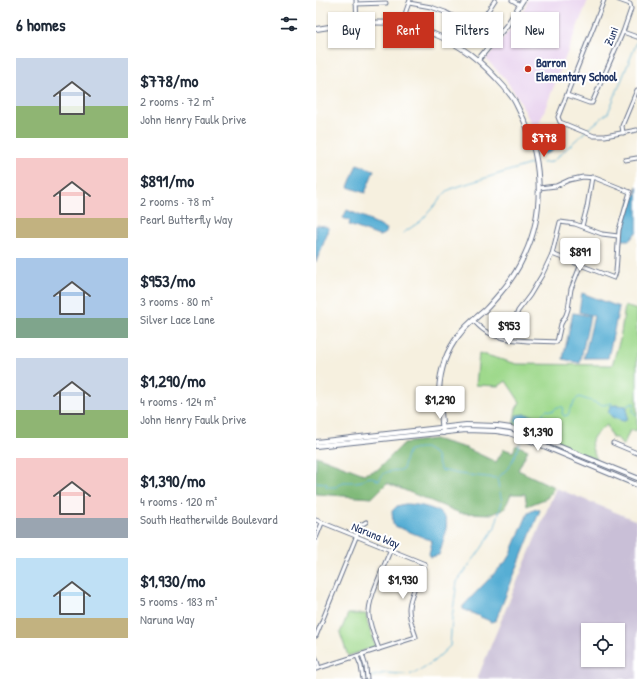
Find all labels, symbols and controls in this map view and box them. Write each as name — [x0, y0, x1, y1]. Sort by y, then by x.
chip: Buy — [328, 12, 375, 48]
chip: Rent — [383, 12, 434, 48]
chip: Filters — [442, 12, 503, 48]
chip: New — [511, 12, 559, 48]
text: 6 homes — [16, 13, 66, 36]
icon: filters — [278, 13, 300, 35]
street label: Zuni — [600, 24, 622, 48]
place label: Barron Elementary School — [536, 54, 618, 86]
marker: Barron Elementary School — [523, 64, 533, 74]
text: $778/mo — [140, 69, 198, 92]
icon: home — [48, 74, 96, 122]
text: 2 rooms · 72 m² — [140, 92, 214, 110]
text: John Henry Faulk Drive — [140, 110, 246, 128]
pin: $778 — [520, 124, 568, 158]
text: $778 — [531, 128, 557, 146]
text: $891/mo — [140, 169, 194, 192]
icon: home — [48, 174, 96, 222]
text: 2 rooms · 78 m² — [140, 192, 214, 210]
text: Pearl Butterfly Way — [140, 210, 233, 228]
pin: $891 — [556, 238, 604, 272]
text: $891 — [569, 242, 591, 260]
text: $953/mo — [140, 269, 195, 292]
icon: home — [48, 274, 96, 322]
text: 3 rooms · 80 m² — [140, 292, 213, 310]
text: Silver Lace Lane — [140, 310, 215, 328]
pin: $953 — [485, 312, 533, 346]
text: $953 — [498, 316, 520, 334]
text: $1,290/mo — [140, 369, 206, 392]
icon: home — [48, 374, 96, 422]
pin: $1,290 — [407, 386, 473, 420]
text: $1,290 — [425, 390, 455, 408]
text: 4 rooms · 124 m² — [140, 392, 216, 410]
text: John Henry Faulk Drive — [140, 410, 246, 428]
pin: $1,390 — [505, 418, 571, 452]
text: $1,390 — [523, 422, 553, 440]
text: $1,390/mo — [140, 469, 205, 492]
icon: home — [48, 474, 96, 522]
text: 4 rooms · 120 m² — [140, 492, 217, 510]
text: South Heatherwilde Boulevard — [140, 510, 277, 528]
street label: Naruna Way — [349, 518, 403, 552]
pin: $1,930 — [370, 566, 436, 600]
text: $1,930/mo — [140, 569, 205, 592]
text: $1,930 — [388, 570, 418, 588]
icon: home — [48, 574, 96, 622]
text: 5 rooms · 183 m² — [140, 592, 217, 610]
text: Naruna Way — [140, 610, 195, 628]
map controls — [581, 623, 625, 667]
button: locate — [581, 623, 625, 667]

